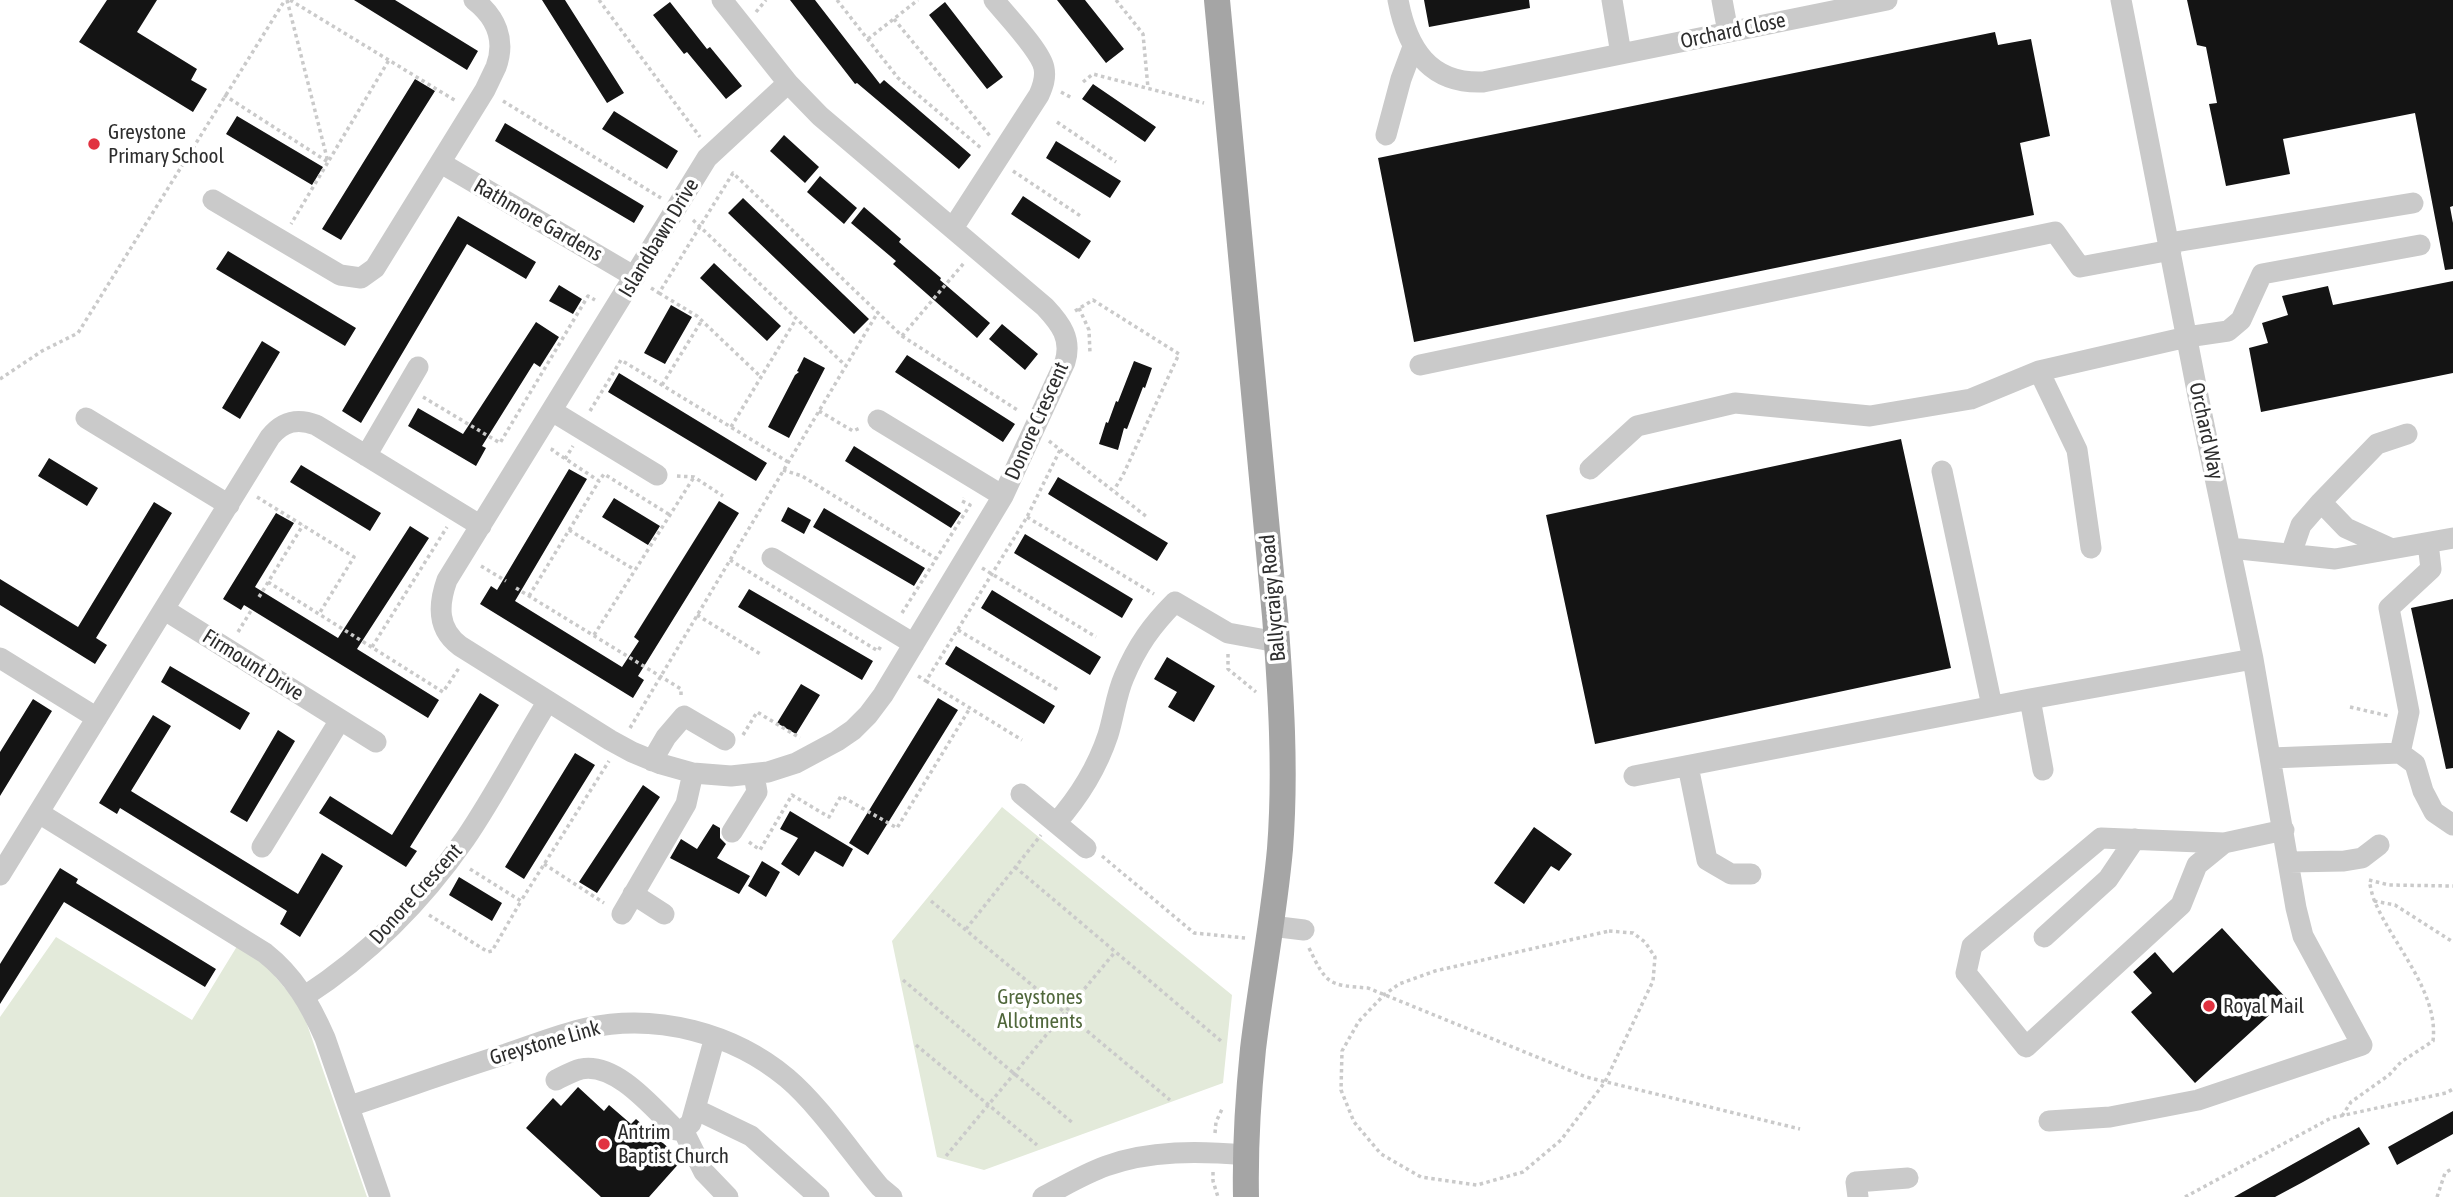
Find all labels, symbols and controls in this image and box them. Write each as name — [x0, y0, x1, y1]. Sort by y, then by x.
street label: Orchard Close — [1678, 8, 1788, 54]
place label: Greystone Primary School — [108, 119, 224, 169]
marker: Greystone Primary School — [86, 136, 102, 152]
street label: Rathmore Gardens — [469, 173, 607, 267]
street label: Islandbawn Drive — [614, 174, 704, 302]
street label: Donore Crescent — [1000, 358, 1074, 484]
street label: Orchard Way — [2183, 380, 2229, 482]
street label: Ballycraigy Road — [1255, 533, 1291, 663]
street label: Firmount Drive — [198, 624, 308, 706]
street label: Donore Crescent — [364, 839, 468, 949]
park label: Greystones Allotments — [997, 984, 1083, 1034]
place label: Royal Mail — [2223, 993, 2304, 1019]
marker: Royal Mail — [2201, 998, 2217, 1014]
street label: Greystone Link — [487, 1015, 603, 1071]
place label: Antrim Baptist Church — [618, 1119, 729, 1169]
marker: Antrim Baptist Church — [596, 1136, 612, 1152]

